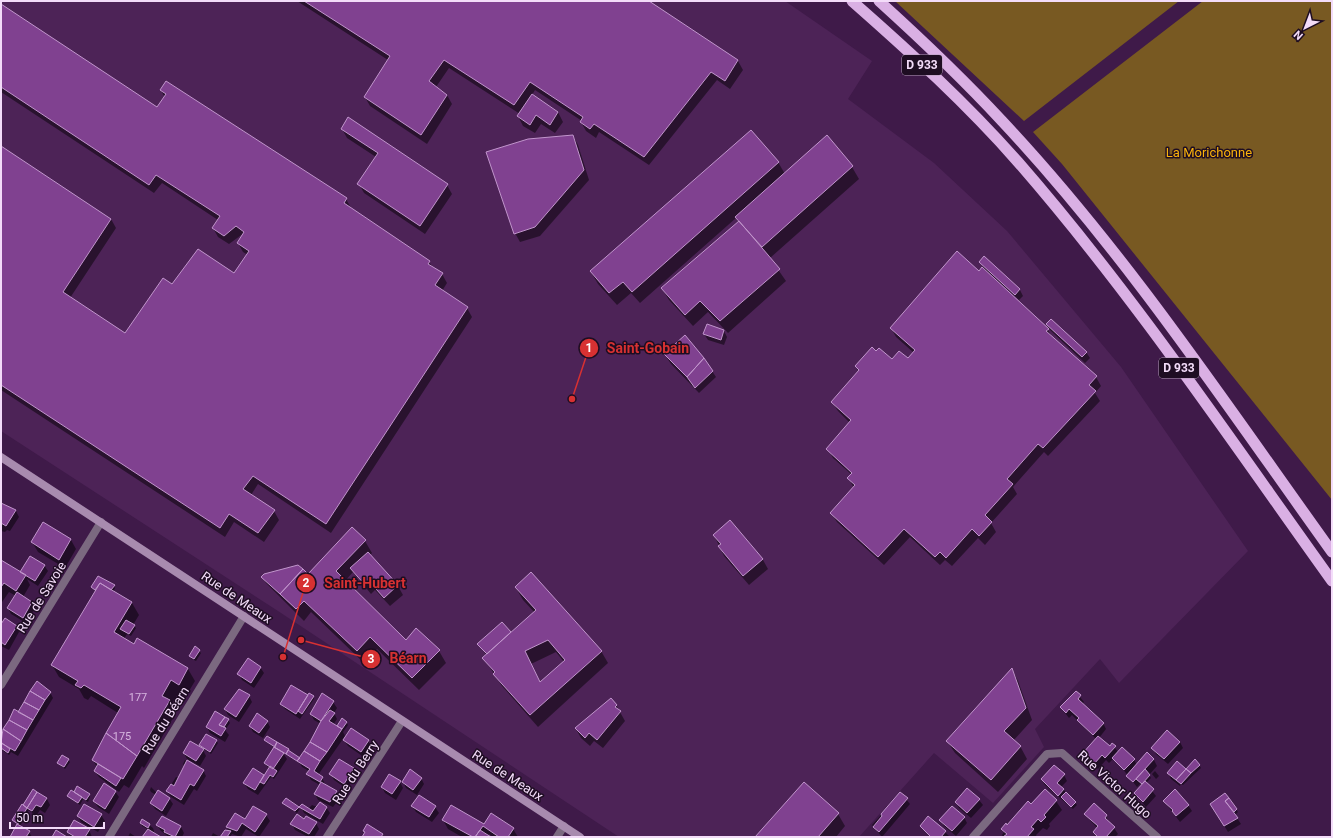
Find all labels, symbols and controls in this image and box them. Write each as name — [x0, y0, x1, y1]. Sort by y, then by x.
north arrow — [1285, 8, 1325, 48]
text: N — [1291, 27, 1306, 42]
road number: D 933 — [902, 55, 942, 75]
park label: La Morichonne — [1166, 145, 1252, 160]
callout: Saint-Gobain — [579, 335, 697, 361]
text: Saint-Gobain — [607, 340, 689, 356]
text: 1 — [586, 341, 592, 355]
road number: D 933 — [1159, 358, 1199, 378]
street label: Rue de Savoie — [14, 559, 69, 636]
street label: Rue de Meaux — [199, 568, 275, 627]
callout: Saint-Hubert — [296, 570, 413, 596]
text: Saint-Hubert — [324, 575, 406, 591]
text: 2 — [303, 576, 310, 590]
callout: Béarn — [361, 646, 434, 672]
text: Béarn — [390, 650, 427, 666]
text: 3 — [368, 652, 375, 666]
street label: Rue du Béarn — [139, 684, 192, 757]
house number: 177 — [129, 691, 147, 704]
house number: 175 — [113, 730, 131, 743]
street label: Rue du Berry — [329, 738, 382, 807]
street label: Rue de Meaux — [469, 747, 547, 804]
street label: Rue Victor Hugo — [1075, 747, 1155, 821]
scale bar — [10, 804, 104, 830]
text: 50 m — [16, 811, 43, 825]

